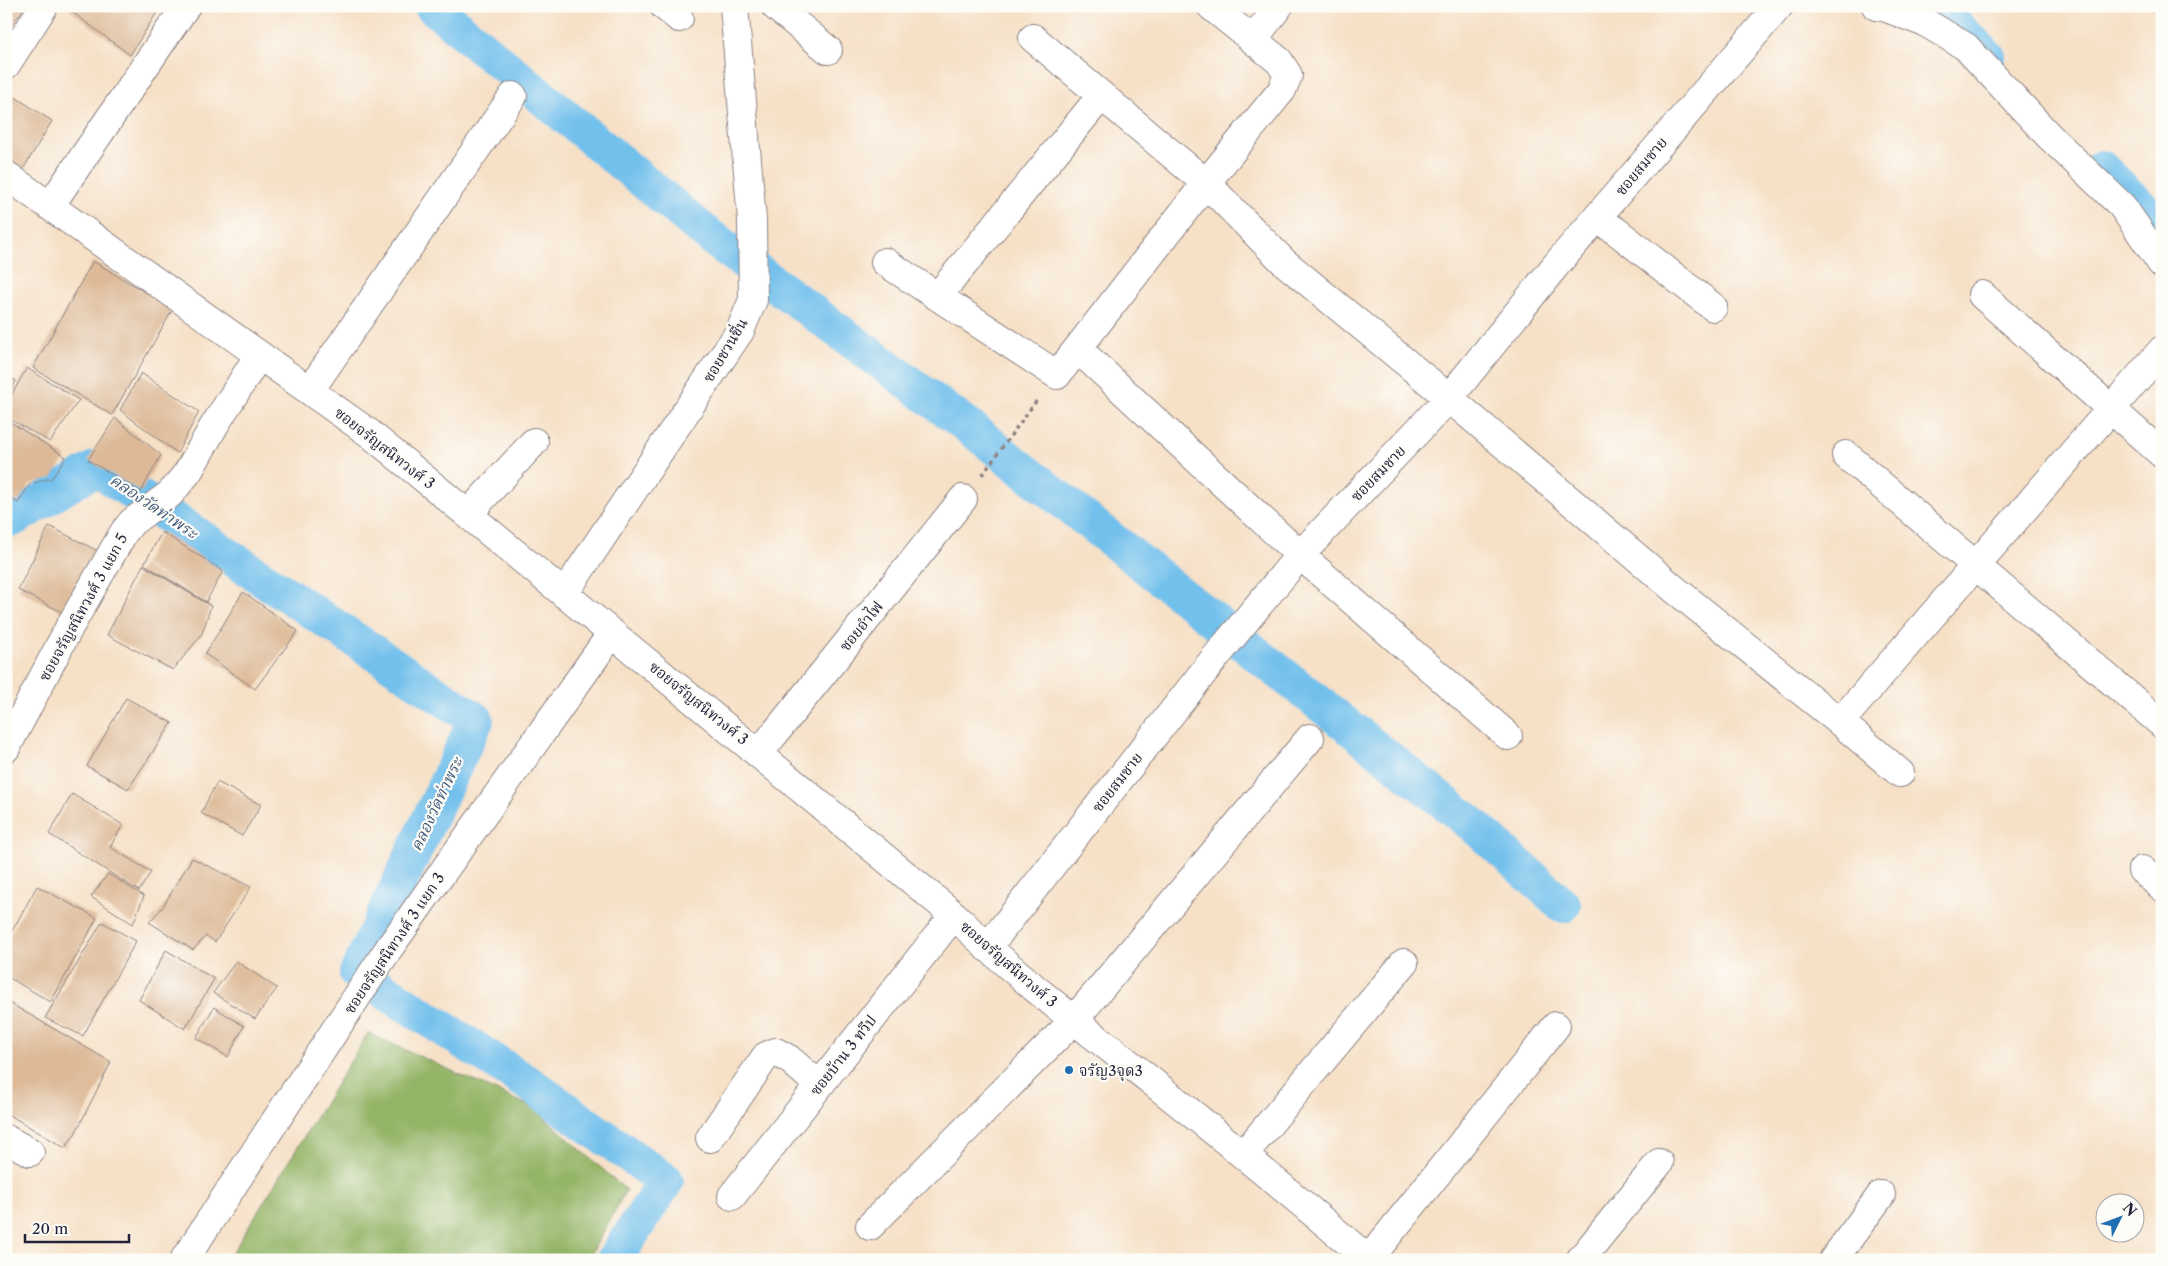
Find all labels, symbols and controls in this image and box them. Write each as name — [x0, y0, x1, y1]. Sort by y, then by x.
street label: ซอยสมชาย — [1611, 133, 1671, 199]
street label: ซอยชวนชื่น — [698, 314, 752, 386]
street label: ซอยจรัญสนิทวงศ์ 3 — [331, 403, 439, 493]
street label: ซอยสมชาย — [1347, 441, 1409, 505]
water label: คลองวัดท่าพระ — [107, 469, 203, 543]
street label: ซอยจรัญสนิทวงศ์ 3 แยก 5 — [34, 530, 132, 684]
street label: ซอยอำไฟ — [834, 597, 887, 655]
street label: ซอยจรัญสนิทวงศ์ 3 — [646, 657, 752, 749]
street label: ซอยสมชาย — [1088, 748, 1146, 816]
water label: คลองวัดท่าพระ — [406, 753, 467, 854]
street label: ซอยจรัญสนิทวงศ์ 3 แยก 3 — [340, 869, 448, 1017]
street label: ซอยจรัญสนิทวงศ์ 3 — [957, 917, 1061, 1011]
street label: ซอยบ้าน 3 ทวีป — [806, 1011, 880, 1099]
place label: จรัญ3จุด3 — [1079, 1061, 1143, 1082]
marker: จรัญ3จุด3 — [1063, 1064, 1075, 1076]
north arrow — [2096, 1194, 2146, 1244]
text: N — [2119, 1199, 2140, 1220]
scale bar — [25, 1211, 129, 1243]
text: 20 m — [32, 1219, 68, 1238]

